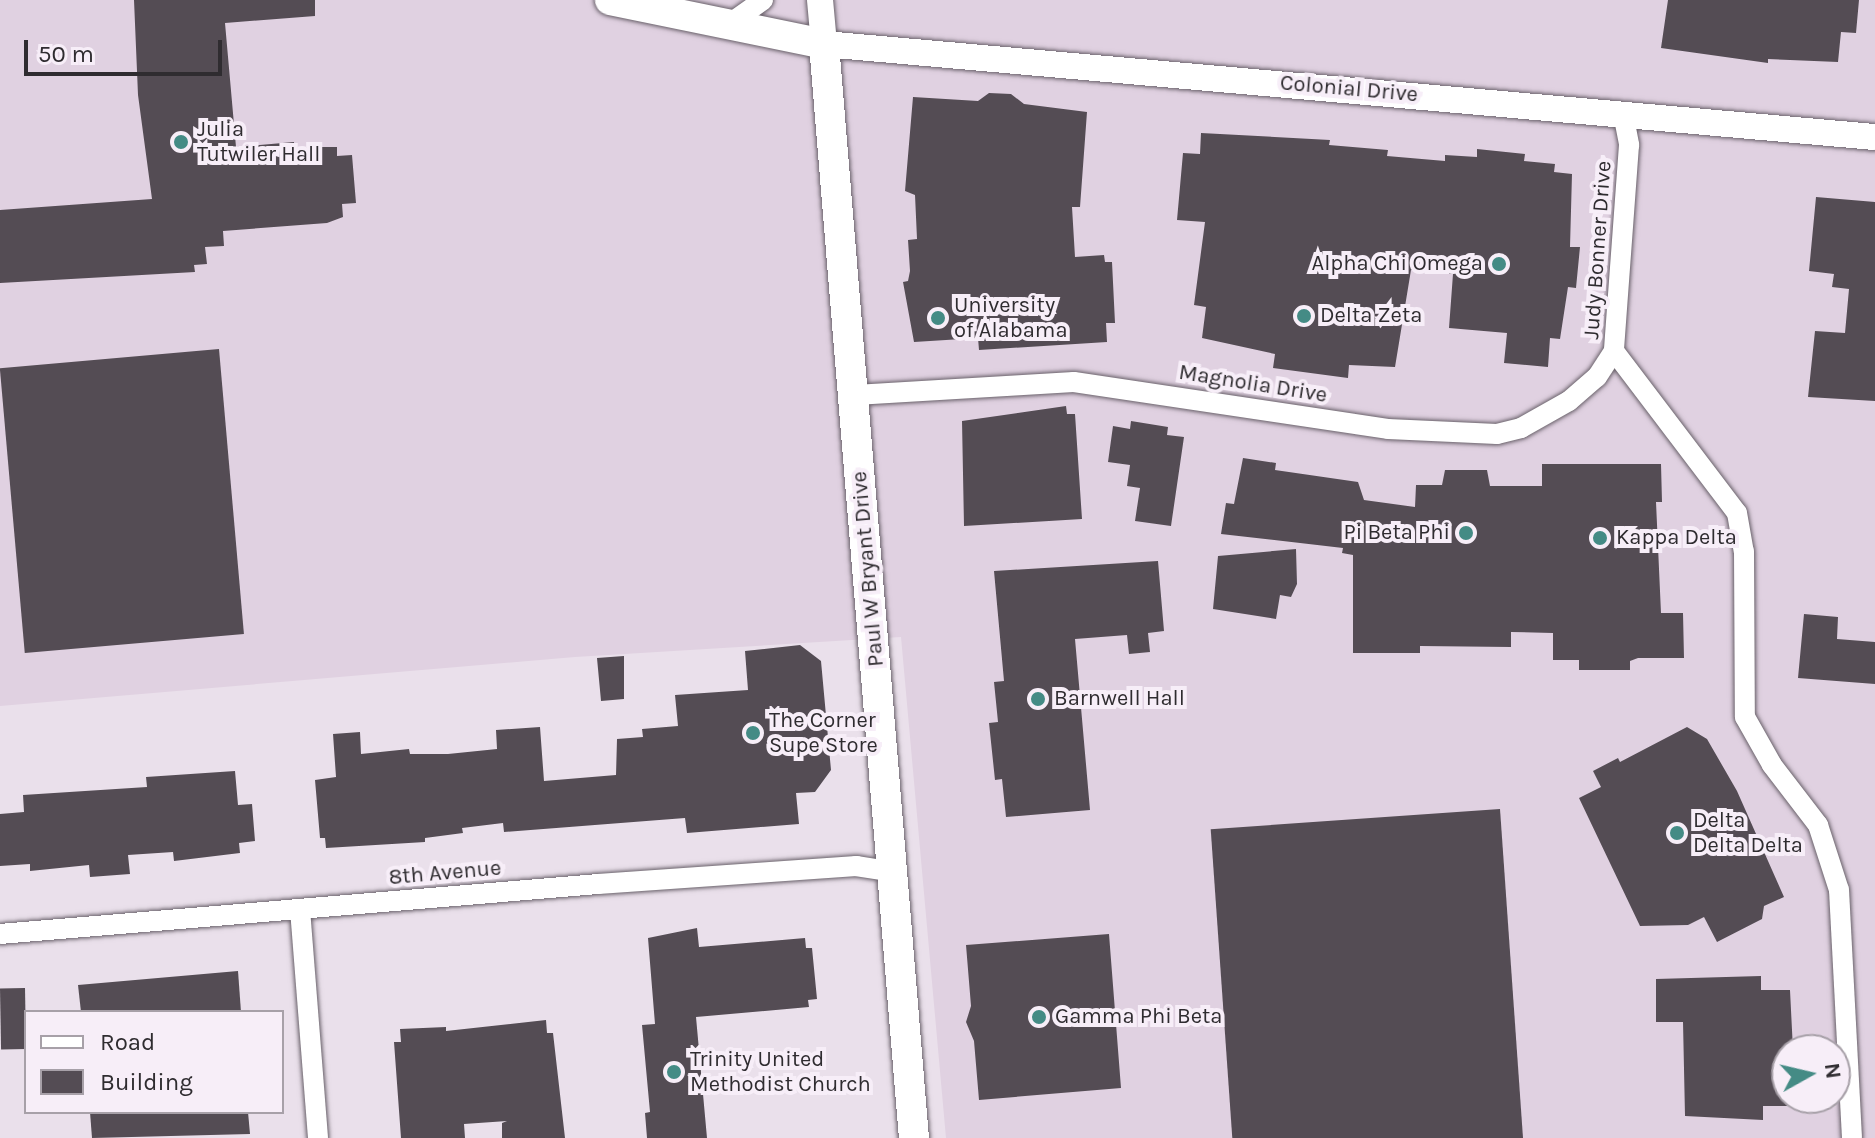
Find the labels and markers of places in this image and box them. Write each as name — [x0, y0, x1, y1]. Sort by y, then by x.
place label: Julia Tutwiler Hall — [197, 116, 320, 168]
marker: Julia Tutwiler Hall — [172, 133, 190, 151]
place label: Alpha Chi Omega — [1312, 251, 1483, 277]
marker: Alpha Chi Omega — [1490, 255, 1508, 273]
place label: University of Alabama — [954, 292, 1068, 344]
place label: Delta Zeta — [1320, 303, 1422, 329]
marker: Delta Zeta — [1295, 307, 1313, 325]
marker: University of Alabama — [929, 309, 947, 327]
place label: Pi Beta Phi — [1343, 520, 1450, 546]
marker: Pi Beta Phi — [1457, 524, 1475, 542]
place label: Kappa Delta — [1616, 525, 1737, 551]
marker: Kappa Delta — [1591, 529, 1609, 547]
place label: Barnwell Hall — [1054, 686, 1185, 712]
marker: Barnwell Hall — [1029, 690, 1047, 708]
place label: The Corner Supe Store — [769, 707, 878, 758]
marker: The Corner Supe Store — [744, 724, 762, 742]
place label: Delta Delta Delta — [1693, 807, 1803, 858]
marker: Delta Delta Delta — [1668, 824, 1686, 842]
place label: Gamma Phi Beta — [1055, 1004, 1222, 1030]
marker: Gamma Phi Beta — [1030, 1008, 1048, 1026]
place label: Trinity United Methodist Church — [690, 1046, 871, 1098]
marker: Trinity United Methodist Church — [665, 1063, 683, 1081]

